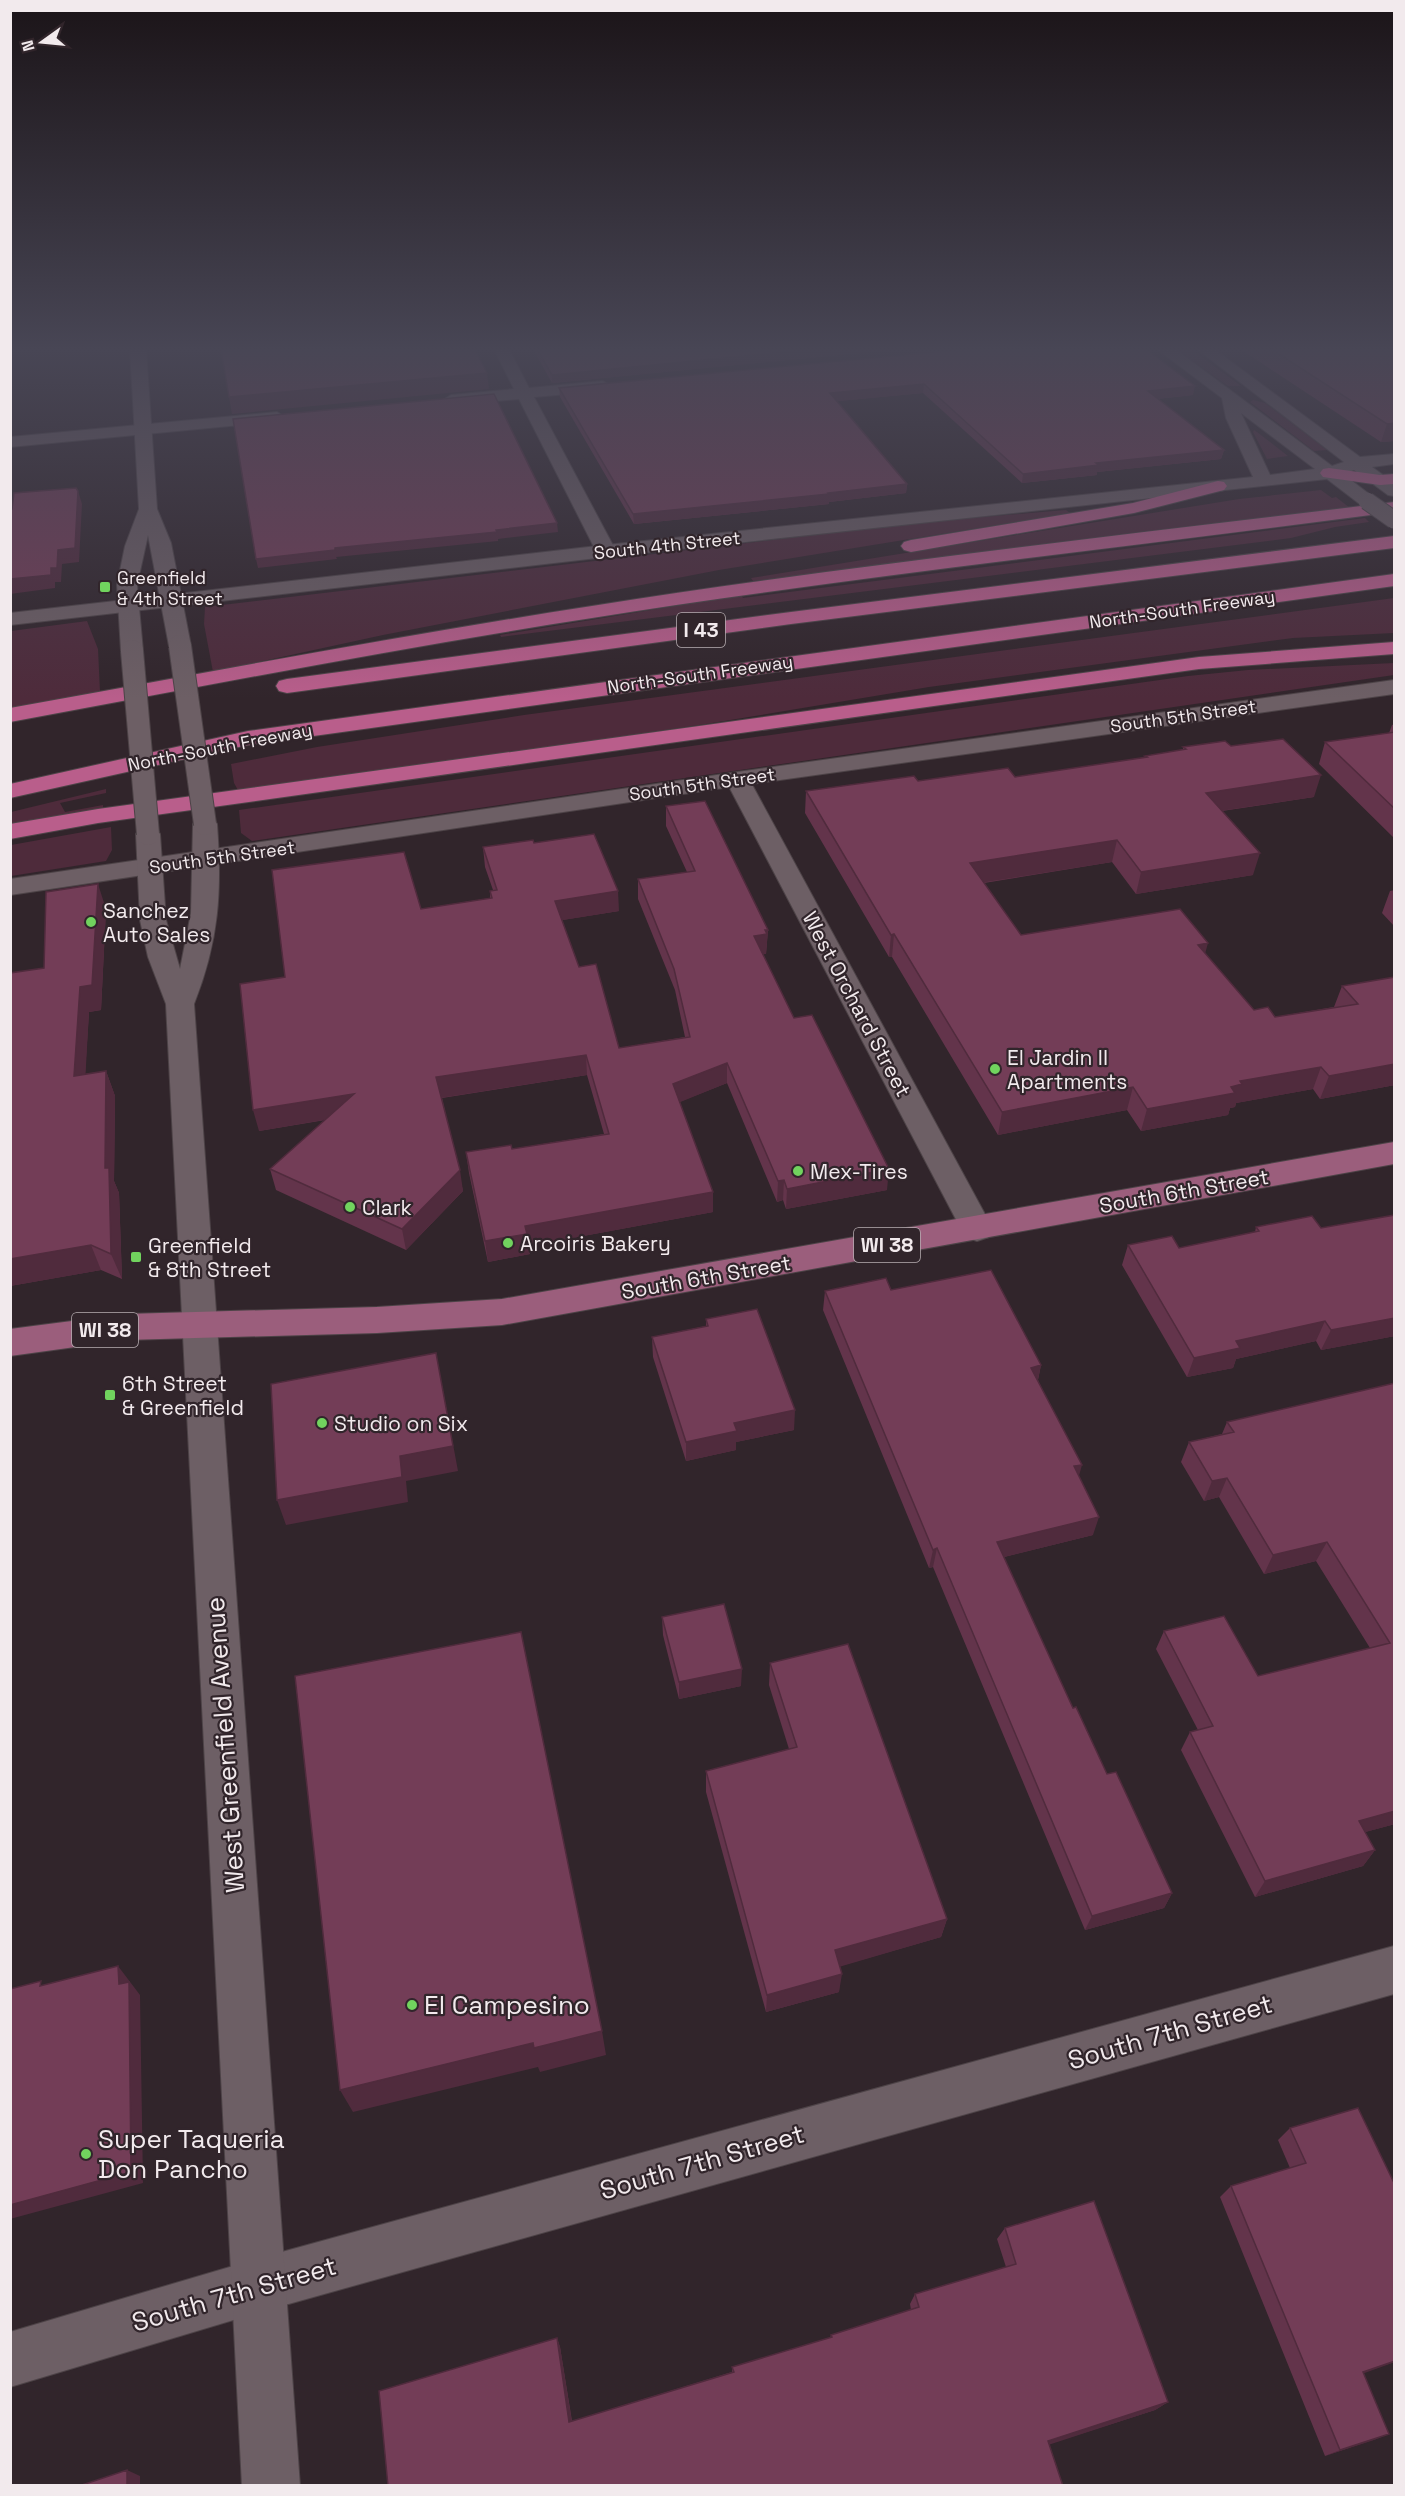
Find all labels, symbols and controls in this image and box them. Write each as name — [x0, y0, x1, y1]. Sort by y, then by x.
north arrow — [12, 12, 72, 72]
text: N — [16, 38, 40, 54]
street label: South 4th Street — [593, 526, 741, 564]
place label: Greenfield & 4th Street — [117, 566, 223, 610]
marker: Greenfield & 4th Street — [98, 580, 112, 594]
street label: North-South Freeway — [1088, 585, 1276, 633]
road number: I 43 — [677, 613, 725, 647]
street label: North-South Freeway — [606, 650, 794, 698]
street label: South 5th Street — [1109, 694, 1257, 738]
street label: North-South Freeway — [126, 718, 314, 776]
street label: South 5th Street — [628, 762, 776, 806]
street label: South 5th Street — [148, 835, 296, 879]
place label: Sanchez Auto Sales — [103, 897, 210, 948]
street label: West Orchard Street — [797, 907, 917, 1101]
marker: Sanchez Auto Sales — [84, 915, 98, 929]
place label: El Jardin II Apartments — [1007, 1044, 1127, 1095]
marker: El Jardin II Apartments — [988, 1062, 1002, 1076]
place label: Mex-Tires — [810, 1158, 908, 1185]
street label: South 6th Street — [1097, 1163, 1271, 1219]
marker: Mex-Tires — [791, 1164, 805, 1178]
place label: Clark — [362, 1194, 412, 1221]
marker: Clark — [343, 1200, 357, 1214]
road number: WI 38 — [854, 1228, 920, 1262]
place label: Arcoiris Bakery — [520, 1230, 671, 1257]
place label: Greenfield & 8th Street — [148, 1232, 271, 1283]
marker: Arcoiris Bakery — [501, 1236, 515, 1250]
street label: South 6th Street — [619, 1249, 793, 1305]
marker: Greenfield & 8th Street — [129, 1250, 143, 1264]
road number: WI 38 — [72, 1313, 138, 1347]
place label: 6th Street & Greenfield — [122, 1370, 244, 1421]
marker: 6th Street & Greenfield — [103, 1388, 117, 1402]
place label: Studio on Six — [334, 1410, 468, 1437]
marker: Studio on Six — [315, 1416, 329, 1430]
street label: West Greenfield Avenue — [198, 1596, 252, 1894]
street label: South 7th Street — [1064, 1987, 1276, 2077]
place label: El Campesino — [424, 1988, 590, 2022]
marker: El Campesino — [405, 1998, 419, 2012]
street label: South 7th Street — [596, 2117, 808, 2207]
place label: Super Taqueria Don Pancho — [98, 2122, 285, 2186]
marker: Super Taqueria Don Pancho — [79, 2147, 93, 2161]
street label: South 7th Street — [128, 2249, 340, 2339]

